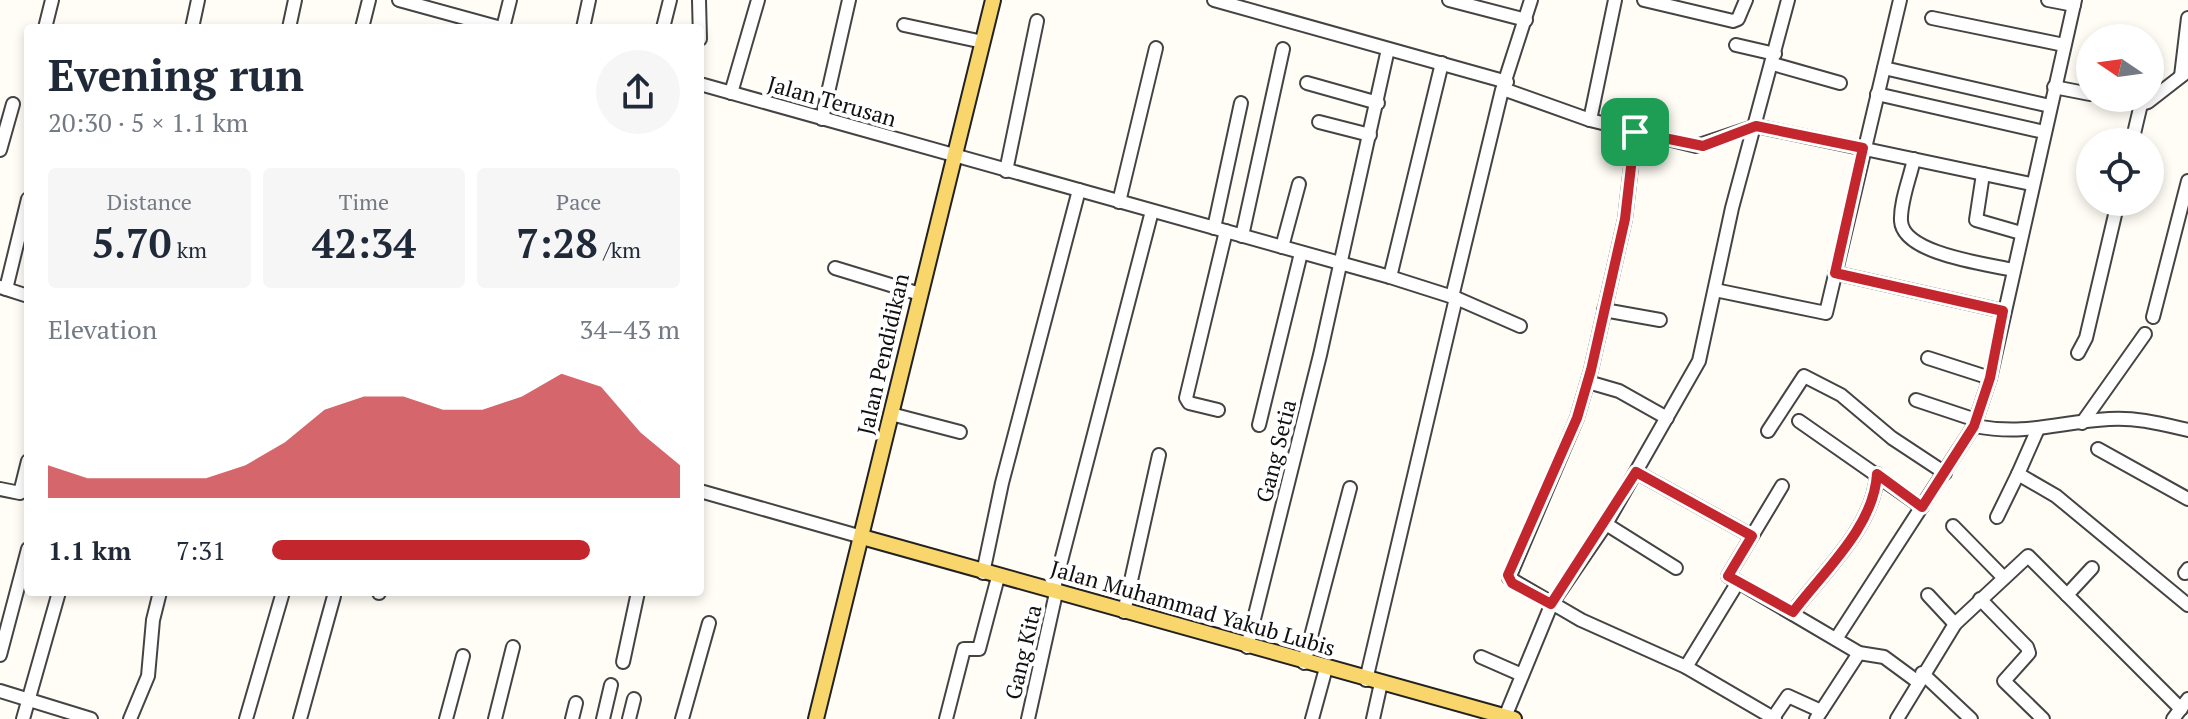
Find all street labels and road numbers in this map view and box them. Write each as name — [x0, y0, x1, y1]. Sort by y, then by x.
street label: Jalan Terusan — [764, 68, 900, 133]
street label: Jalan Pendidikan — [850, 270, 915, 437]
street label: Gang Setia — [1249, 396, 1302, 505]
street label: Jalan Muhammad Yakub Lubis — [1047, 553, 1339, 662]
street label: Gang Kita — [998, 602, 1047, 702]

